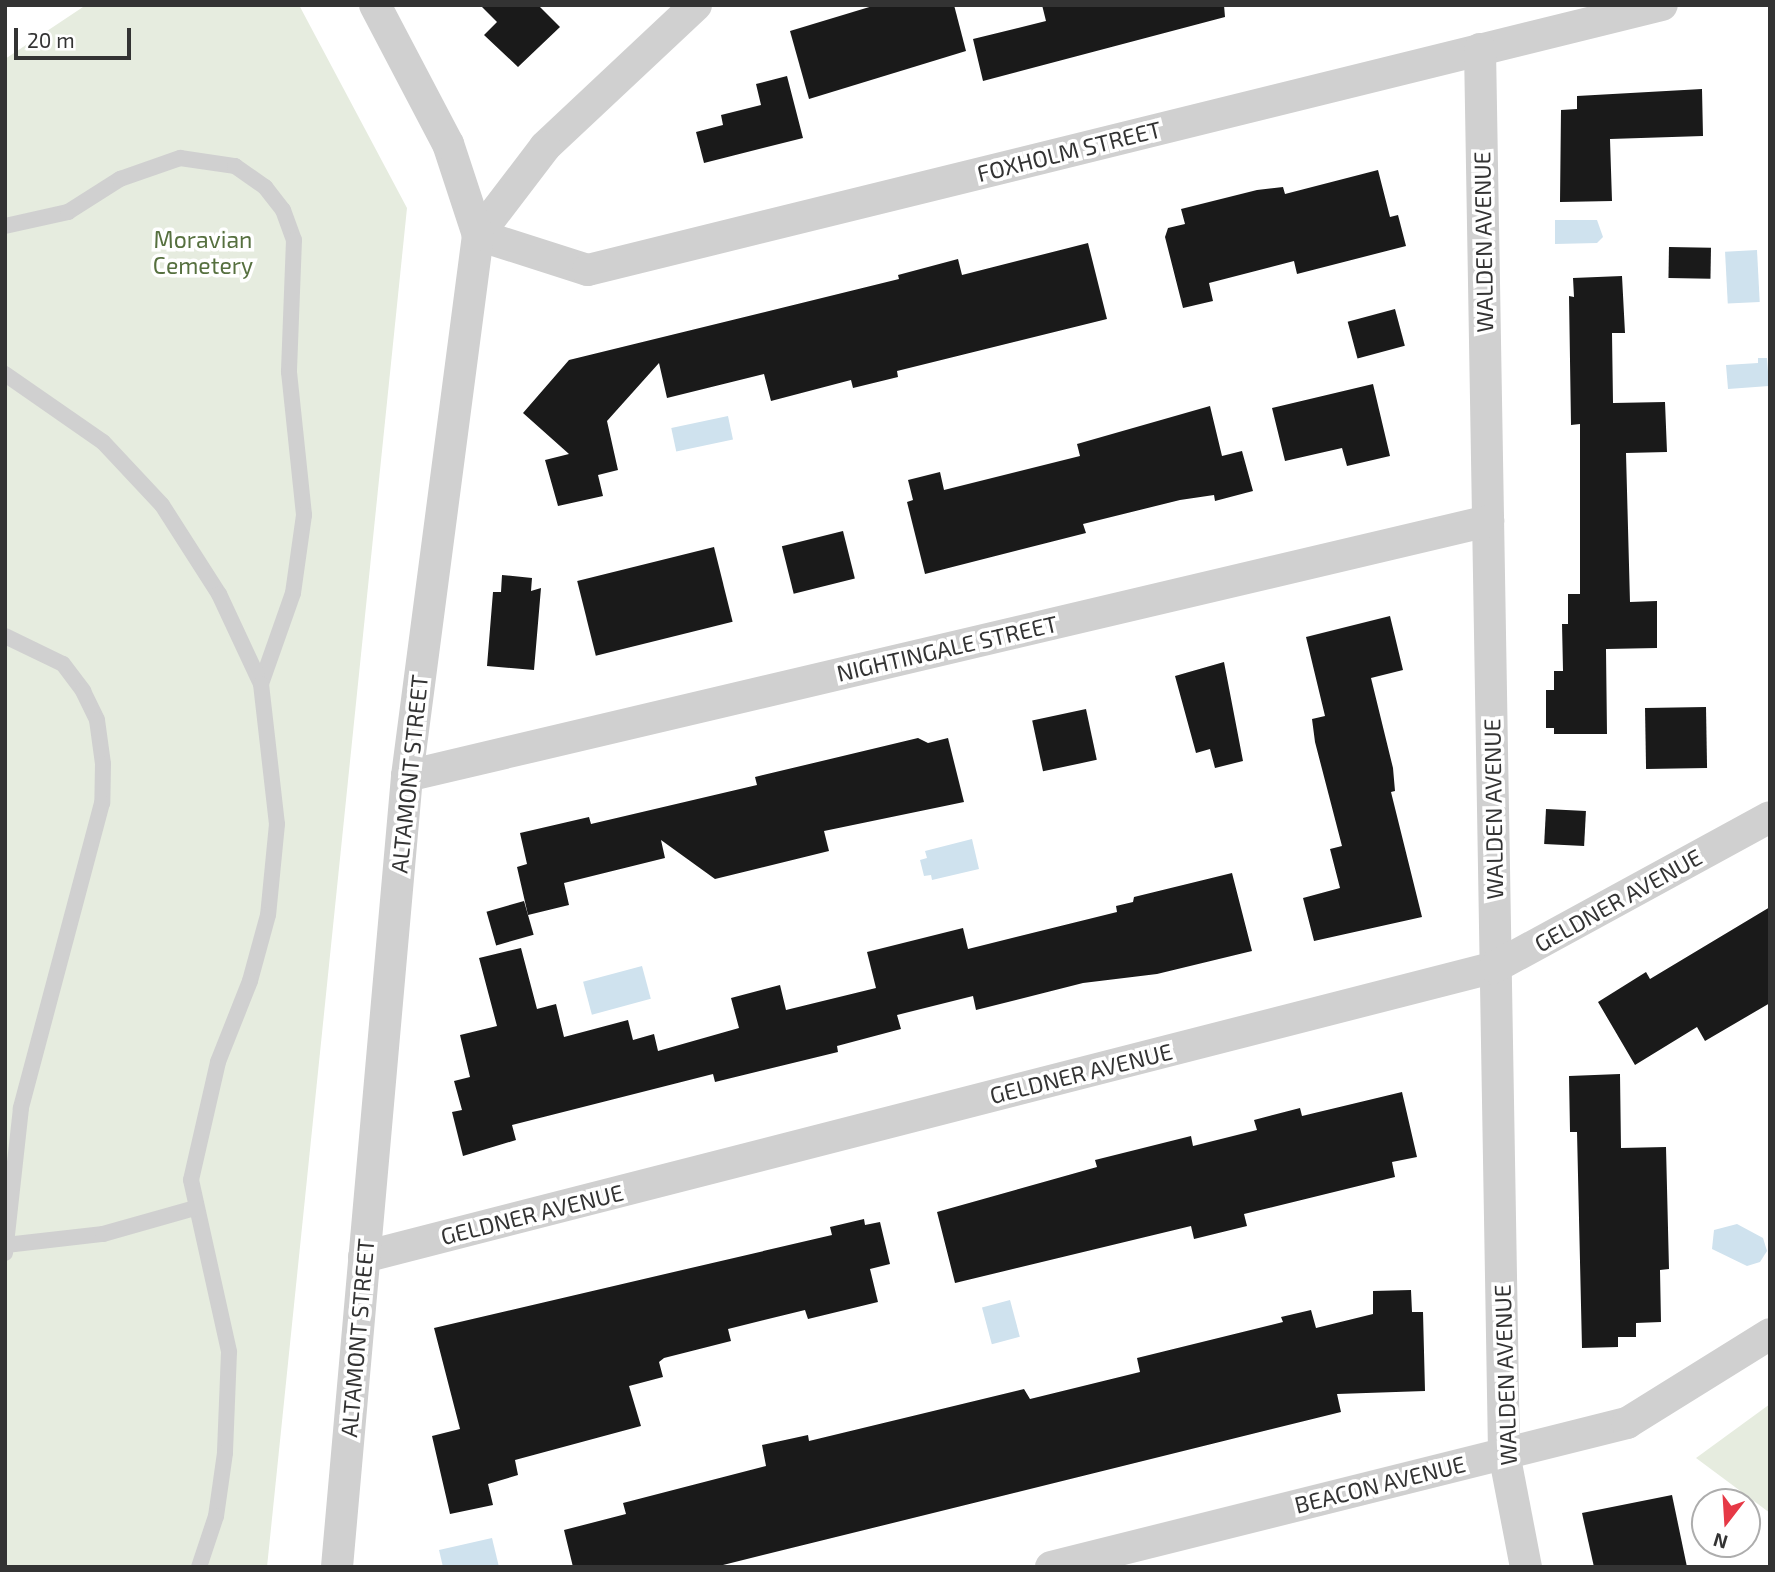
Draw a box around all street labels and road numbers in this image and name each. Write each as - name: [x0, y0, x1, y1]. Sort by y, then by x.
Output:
- street label: FOXHOLM STREET: [974, 115, 1164, 187]
- street label: WALDEN AVENUE: [1468, 151, 1498, 333]
- street label: NIGHTINGALE STREET: [834, 609, 1060, 687]
- street label: ALTAMONT STREET: [385, 673, 433, 875]
- street label: WALDEN AVENUE: [1478, 718, 1508, 900]
- street label: GELDNER AVENUE: [1529, 842, 1707, 958]
- street label: GELDNER AVENUE: [987, 1037, 1175, 1109]
- street label: GELDNER AVENUE: [438, 1178, 626, 1250]
- street label: ALTAMONT STREET: [335, 1237, 379, 1439]
- street label: WALDEN AVENUE: [1488, 1284, 1522, 1466]
- street label: BEACON AVENUE: [1291, 1449, 1469, 1519]

